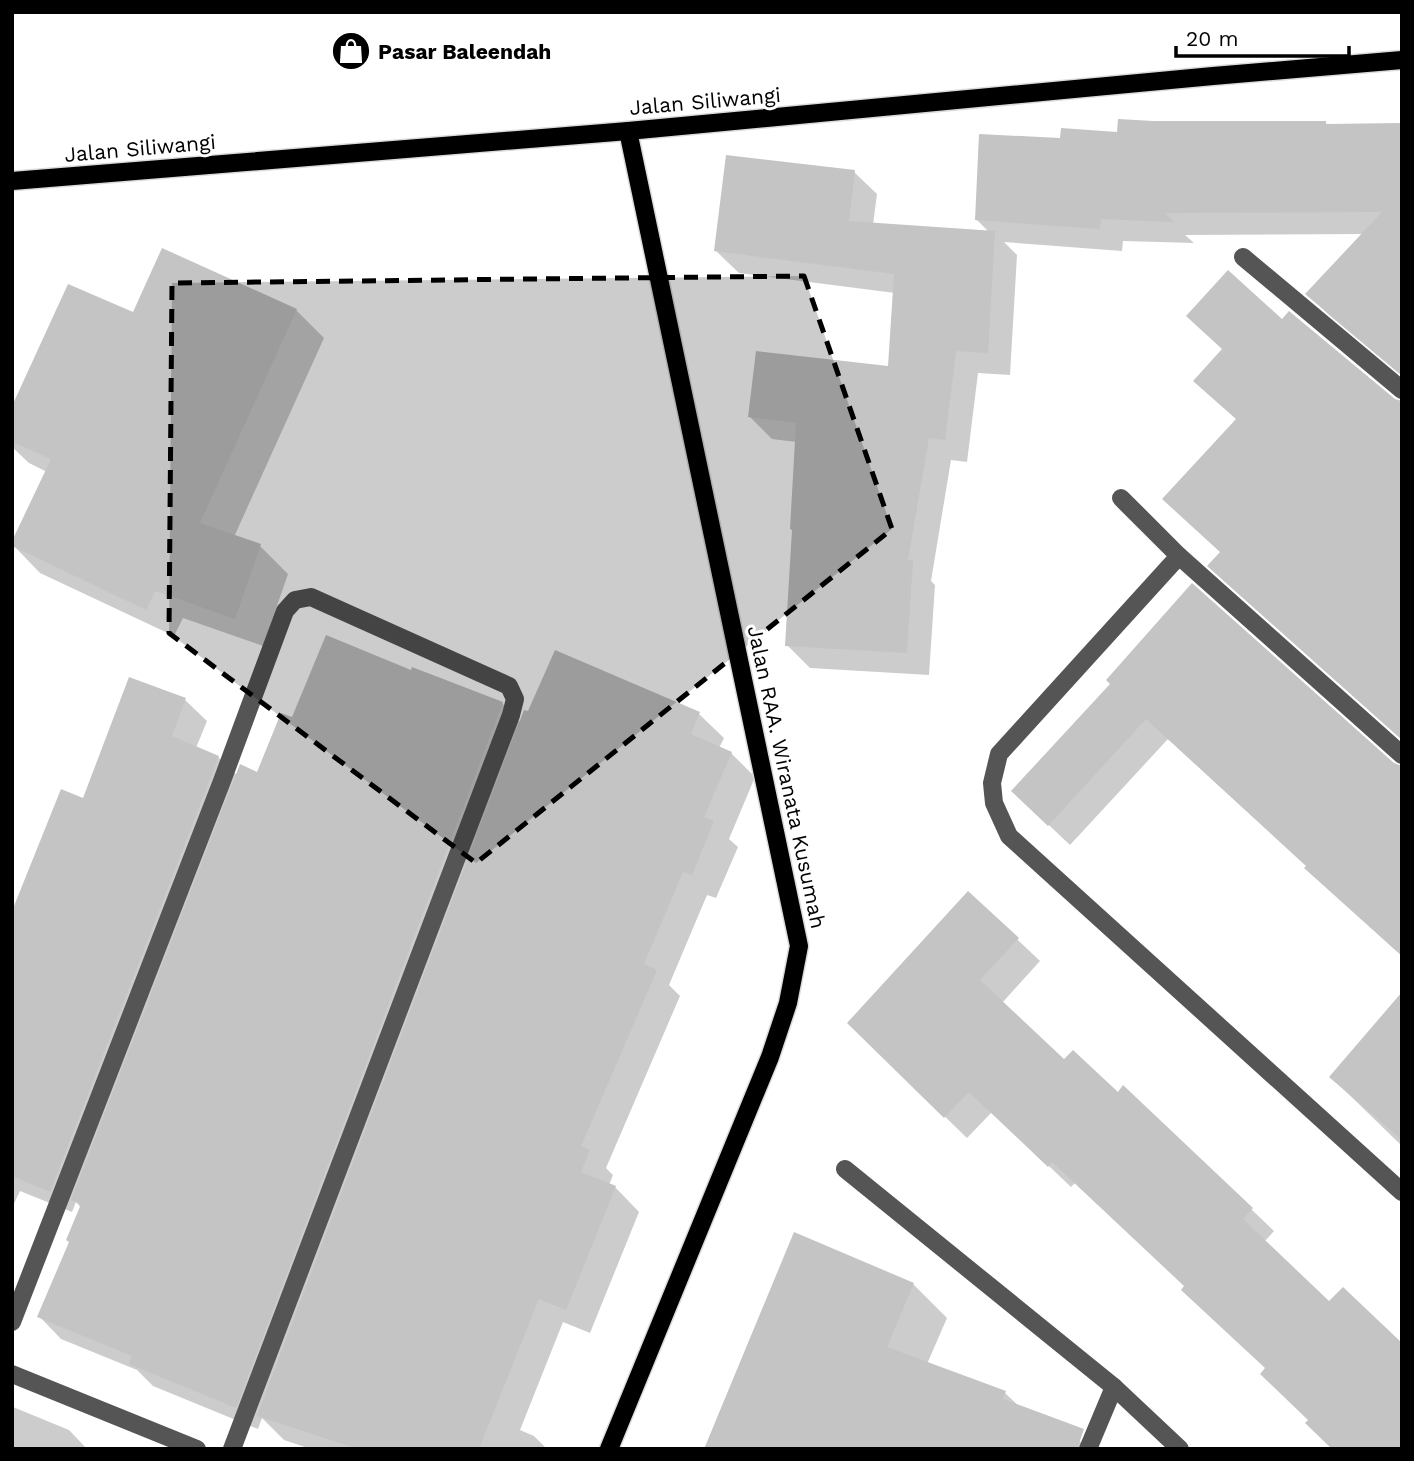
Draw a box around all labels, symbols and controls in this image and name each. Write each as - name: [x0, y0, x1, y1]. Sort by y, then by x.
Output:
- scale bar: [1176, 14, 1349, 58]
- text: 20 m: [1186, 26, 1238, 51]
- shop icon: Pasar Baleendah: [330, 30, 372, 72]
- place label: Pasar Baleendah: [378, 39, 551, 64]
- street label: Jalan Siliwangi: [628, 82, 782, 120]
- street label: Jalan Siliwangi: [63, 129, 217, 167]
- street label: Jalan RAA. Wiranata Kusumah: [743, 623, 831, 931]

